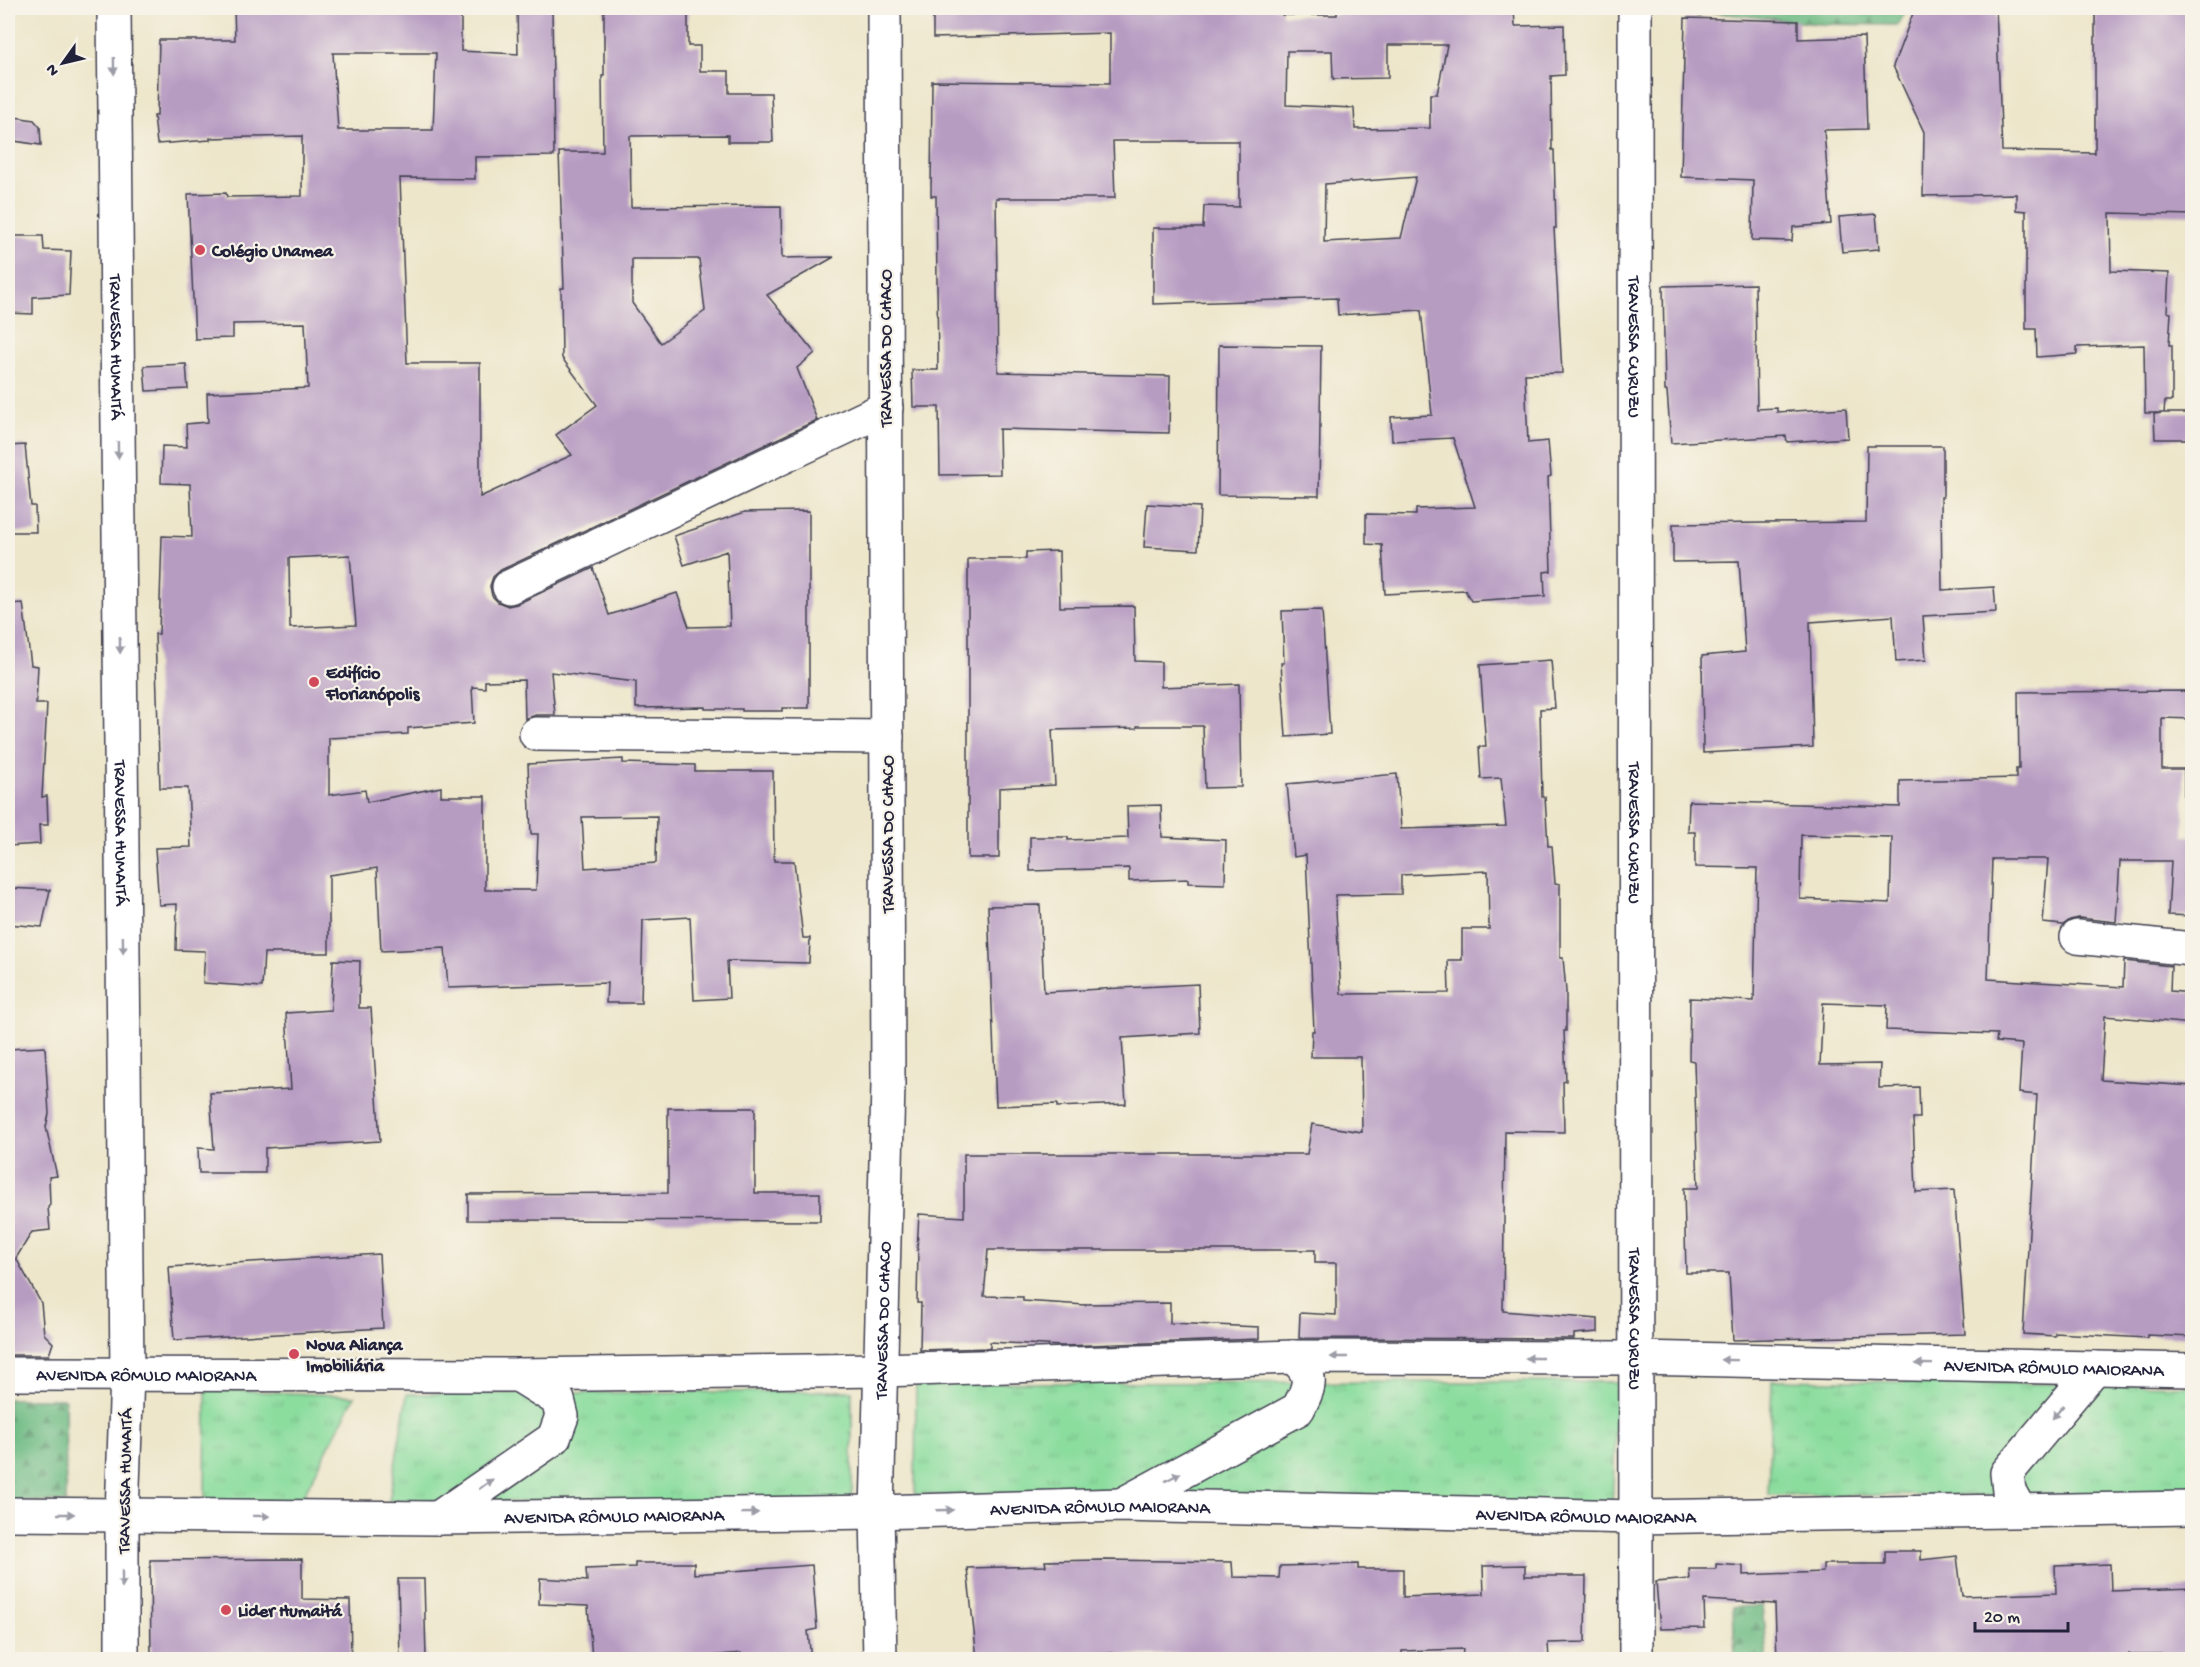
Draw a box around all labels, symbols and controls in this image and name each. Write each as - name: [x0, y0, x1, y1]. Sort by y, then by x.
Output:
- north arrow: [33, 33, 93, 93]
- one-way arrow: [109, 56, 119, 75]
- text: N: [42, 59, 64, 79]
- place label: Colégio Unamea: [211, 242, 334, 263]
- marker: Colégio Unamea: [193, 243, 207, 257]
- street label: TRAVESSA DO CHACO: [877, 269, 898, 428]
- street label: TRAVESSA HUMAITÁ: [104, 273, 127, 421]
- street label: TRAVESSA CURUZU: [1622, 275, 1643, 418]
- one-way arrow: [113, 440, 123, 459]
- one-way arrow: [115, 635, 125, 654]
- place label: Edifício Florianópolis: [325, 664, 421, 706]
- marker: Edifício Florianópolis: [307, 675, 321, 689]
- street label: TRAVESSA DO CHACO: [879, 755, 900, 914]
- street label: TRAVESSA HUMAITÁ: [108, 759, 132, 907]
- street label: TRAVESSA CURUZU: [1622, 761, 1644, 904]
- one-way arrow: [118, 935, 128, 954]
- street label: TRAVESSA DO CHACO: [872, 1241, 897, 1400]
- street label: TRAVESSA CURUZU: [1623, 1247, 1644, 1390]
- place label: Nova Aliança Imobiliária: [306, 1336, 403, 1378]
- marker: Nova Aliança Imobiliária: [287, 1347, 301, 1361]
- one-way arrow: [1330, 1352, 1349, 1362]
- one-way arrow: [1525, 1353, 1544, 1363]
- one-way arrow: [1720, 1355, 1739, 1365]
- street label: AVENIDA RÔMULO MAIORANA: [1943, 1357, 2165, 1382]
- one-way arrow: [1915, 1359, 1934, 1369]
- street label: AVENIDA RÔMULO MAIORANA: [36, 1366, 257, 1387]
- one-way arrow: [2051, 1404, 2064, 1420]
- street label: TRAVESSA HUMAITÁ: [114, 1407, 138, 1555]
- one-way arrow: [1164, 1472, 1181, 1482]
- one-way arrow: [478, 1478, 494, 1490]
- street label: AVENIDA RÔMULO MAIORANA: [990, 1497, 1211, 1522]
- one-way arrow: [935, 1505, 954, 1514]
- street label: AVENIDA RÔMULO MAIORANA: [1475, 1505, 1697, 1530]
- street label: AVENIDA RÔMULO MAIORANA: [504, 1506, 726, 1530]
- one-way arrow: [56, 1509, 75, 1519]
- one-way arrow: [740, 1509, 759, 1518]
- one-way arrow: [251, 1511, 270, 1521]
- one-way arrow: [117, 1570, 127, 1589]
- scale bar: [1975, 1595, 2068, 1633]
- place label: Lider Humaitá: [238, 1602, 343, 1623]
- marker: Lider Humaitá: [219, 1603, 233, 1617]
- text: 20 m: [1984, 1608, 2020, 1629]

